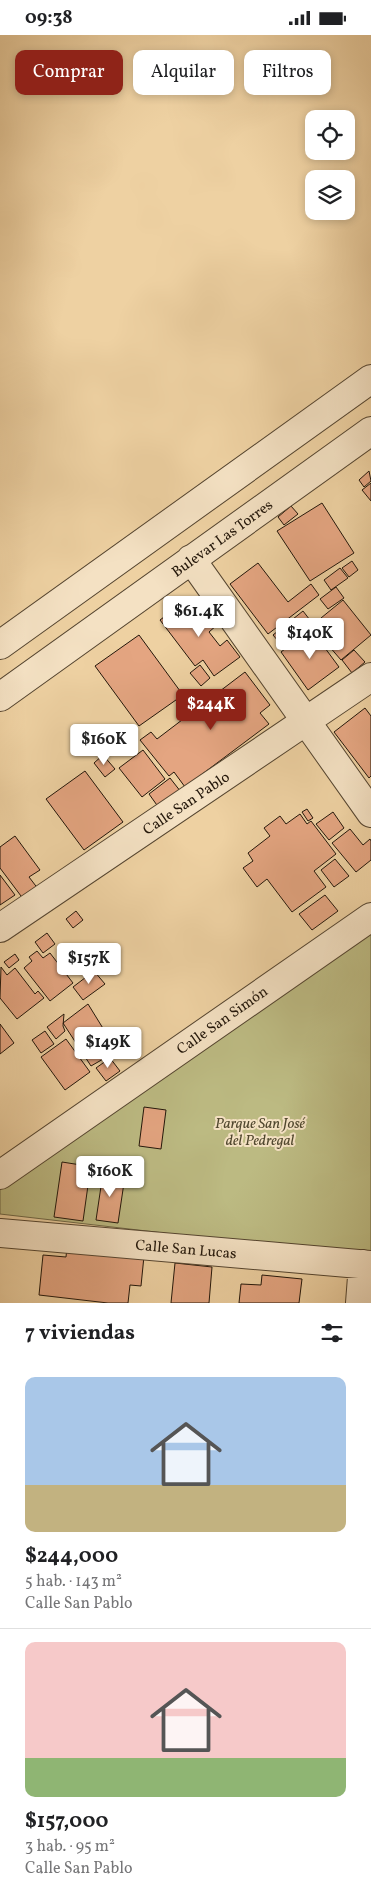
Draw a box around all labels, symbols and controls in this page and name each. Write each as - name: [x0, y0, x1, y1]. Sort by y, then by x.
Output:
- text: 09:38: [25, 5, 73, 31]
- chip: Comprar: [15, 50, 123, 95]
- chip: Alquilar: [133, 50, 234, 95]
- chip: Filtros: [244, 50, 331, 95]
- map controls: [305, 110, 355, 220]
- button: locate: [305, 110, 355, 160]
- button: layers: [305, 170, 355, 220]
- street label: Bulevar Las Torres: [168, 495, 278, 583]
- pin: $61.4K: [158, 595, 240, 638]
- text: $61.4K: [174, 601, 224, 623]
- pin: $140K: [275, 617, 345, 660]
- text: $140K: [287, 623, 333, 645]
- pin: $244K: [176, 689, 246, 731]
- text: $244K: [187, 694, 235, 716]
- pin: $160K: [69, 723, 139, 766]
- text: $160K: [81, 729, 127, 751]
- street label: Calle San Pablo: [139, 767, 234, 841]
- pin: $157K: [54, 943, 124, 985]
- text: $157K: [68, 948, 110, 970]
- street label: Calle San Simón: [173, 982, 273, 1061]
- pin: $149K: [73, 1027, 143, 1069]
- text: $149K: [85, 1032, 131, 1054]
- park label: Parque San José del Pedregal: [215, 1114, 307, 1152]
- pin: $160K: [75, 1155, 145, 1198]
- text: $160K: [87, 1161, 133, 1183]
- street label: Calle San Lucas: [134, 1236, 237, 1265]
- text: 7 viviendas: [25, 1319, 135, 1348]
- icon: filters: [318, 1319, 346, 1347]
- icon: home: [141, 1409, 231, 1499]
- text: $244,000: [25, 1542, 118, 1571]
- text: 5 hab. · 143 m²: [25, 1571, 122, 1593]
- text: Calle San Pablo: [25, 1593, 132, 1615]
- icon: home: [141, 1675, 231, 1765]
- text: $157,000: [25, 1807, 108, 1836]
- text: 3 hab. · 95 m²: [25, 1836, 115, 1858]
- text: Calle San Pablo: [25, 1858, 132, 1880]

